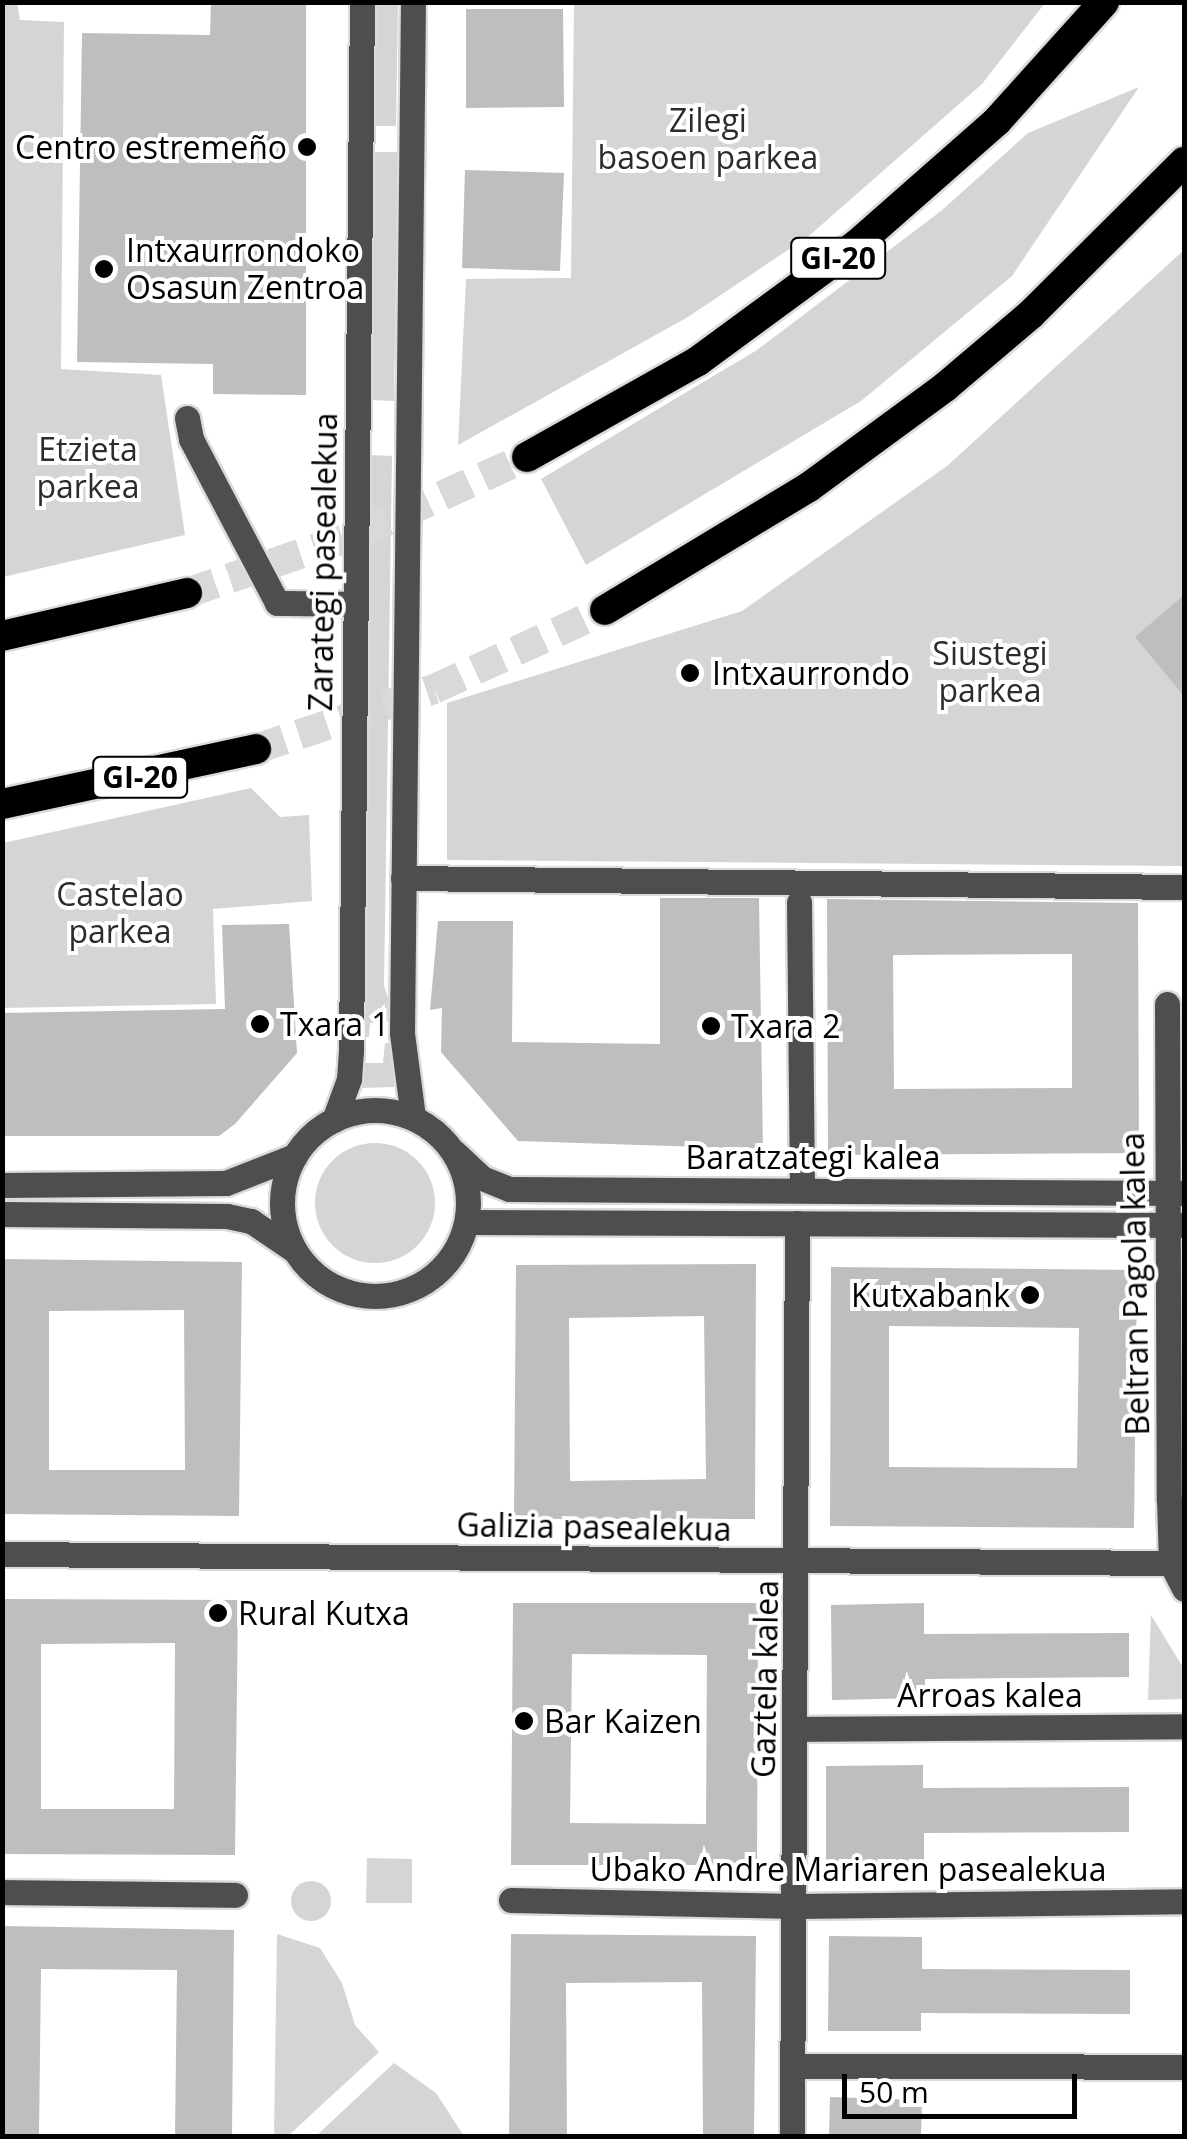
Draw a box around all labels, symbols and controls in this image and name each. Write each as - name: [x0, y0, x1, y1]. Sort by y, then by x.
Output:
- park label: Zilegi basoen parkea: [598, 102, 818, 177]
- place label: Centro estremeño: [15, 128, 287, 166]
- marker: Centro estremeño: [296, 136, 318, 158]
- place label: Intxaurrondoko Osasun Zentroa: [126, 232, 364, 307]
- road number: GI-20: [788, 233, 888, 283]
- marker: Intxaurrondoko Osasun Zentroa: [91, 256, 117, 282]
- street label: Zarategi pasealekua: [301, 412, 345, 712]
- park label: Etzieta parkea: [36, 431, 140, 506]
- park label: Siustegi parkea: [932, 635, 1048, 710]
- place label: Intxaurrondo: [712, 654, 910, 692]
- marker: Intxaurrondo: [677, 660, 703, 686]
- road number: GI-20: [90, 752, 190, 802]
- park label: Castelao parkea: [56, 876, 184, 951]
- place label: Txara 1: [280, 1005, 390, 1043]
- place label: Txara 2: [731, 1007, 841, 1045]
- marker: Txara 1: [249, 1013, 271, 1035]
- marker: Txara 2: [700, 1015, 722, 1037]
- street label: Beltran Pagola kalea: [1113, 1132, 1157, 1436]
- street label: Baratzategi kalea: [685, 1138, 941, 1176]
- place label: Kutxabank: [851, 1276, 1010, 1314]
- marker: Kutxabank: [1019, 1284, 1041, 1306]
- street label: Galizia pasealekua: [456, 1505, 732, 1549]
- street label: Gaztela kalea: [744, 1580, 786, 1778]
- place label: Rural Kutxa: [238, 1594, 410, 1632]
- marker: Rural Kutxa: [207, 1602, 229, 1624]
- street label: Arroas kalea: [897, 1676, 1083, 1714]
- place label: Bar Kaizen: [544, 1702, 702, 1740]
- marker: Bar Kaizen: [513, 1710, 535, 1732]
- street label: Ubako Andre Mariaren pasealekua: [590, 1850, 1106, 1888]
- scale bar: [847, 2054, 1082, 2116]
- text: 50 m: [859, 2071, 929, 2112]

